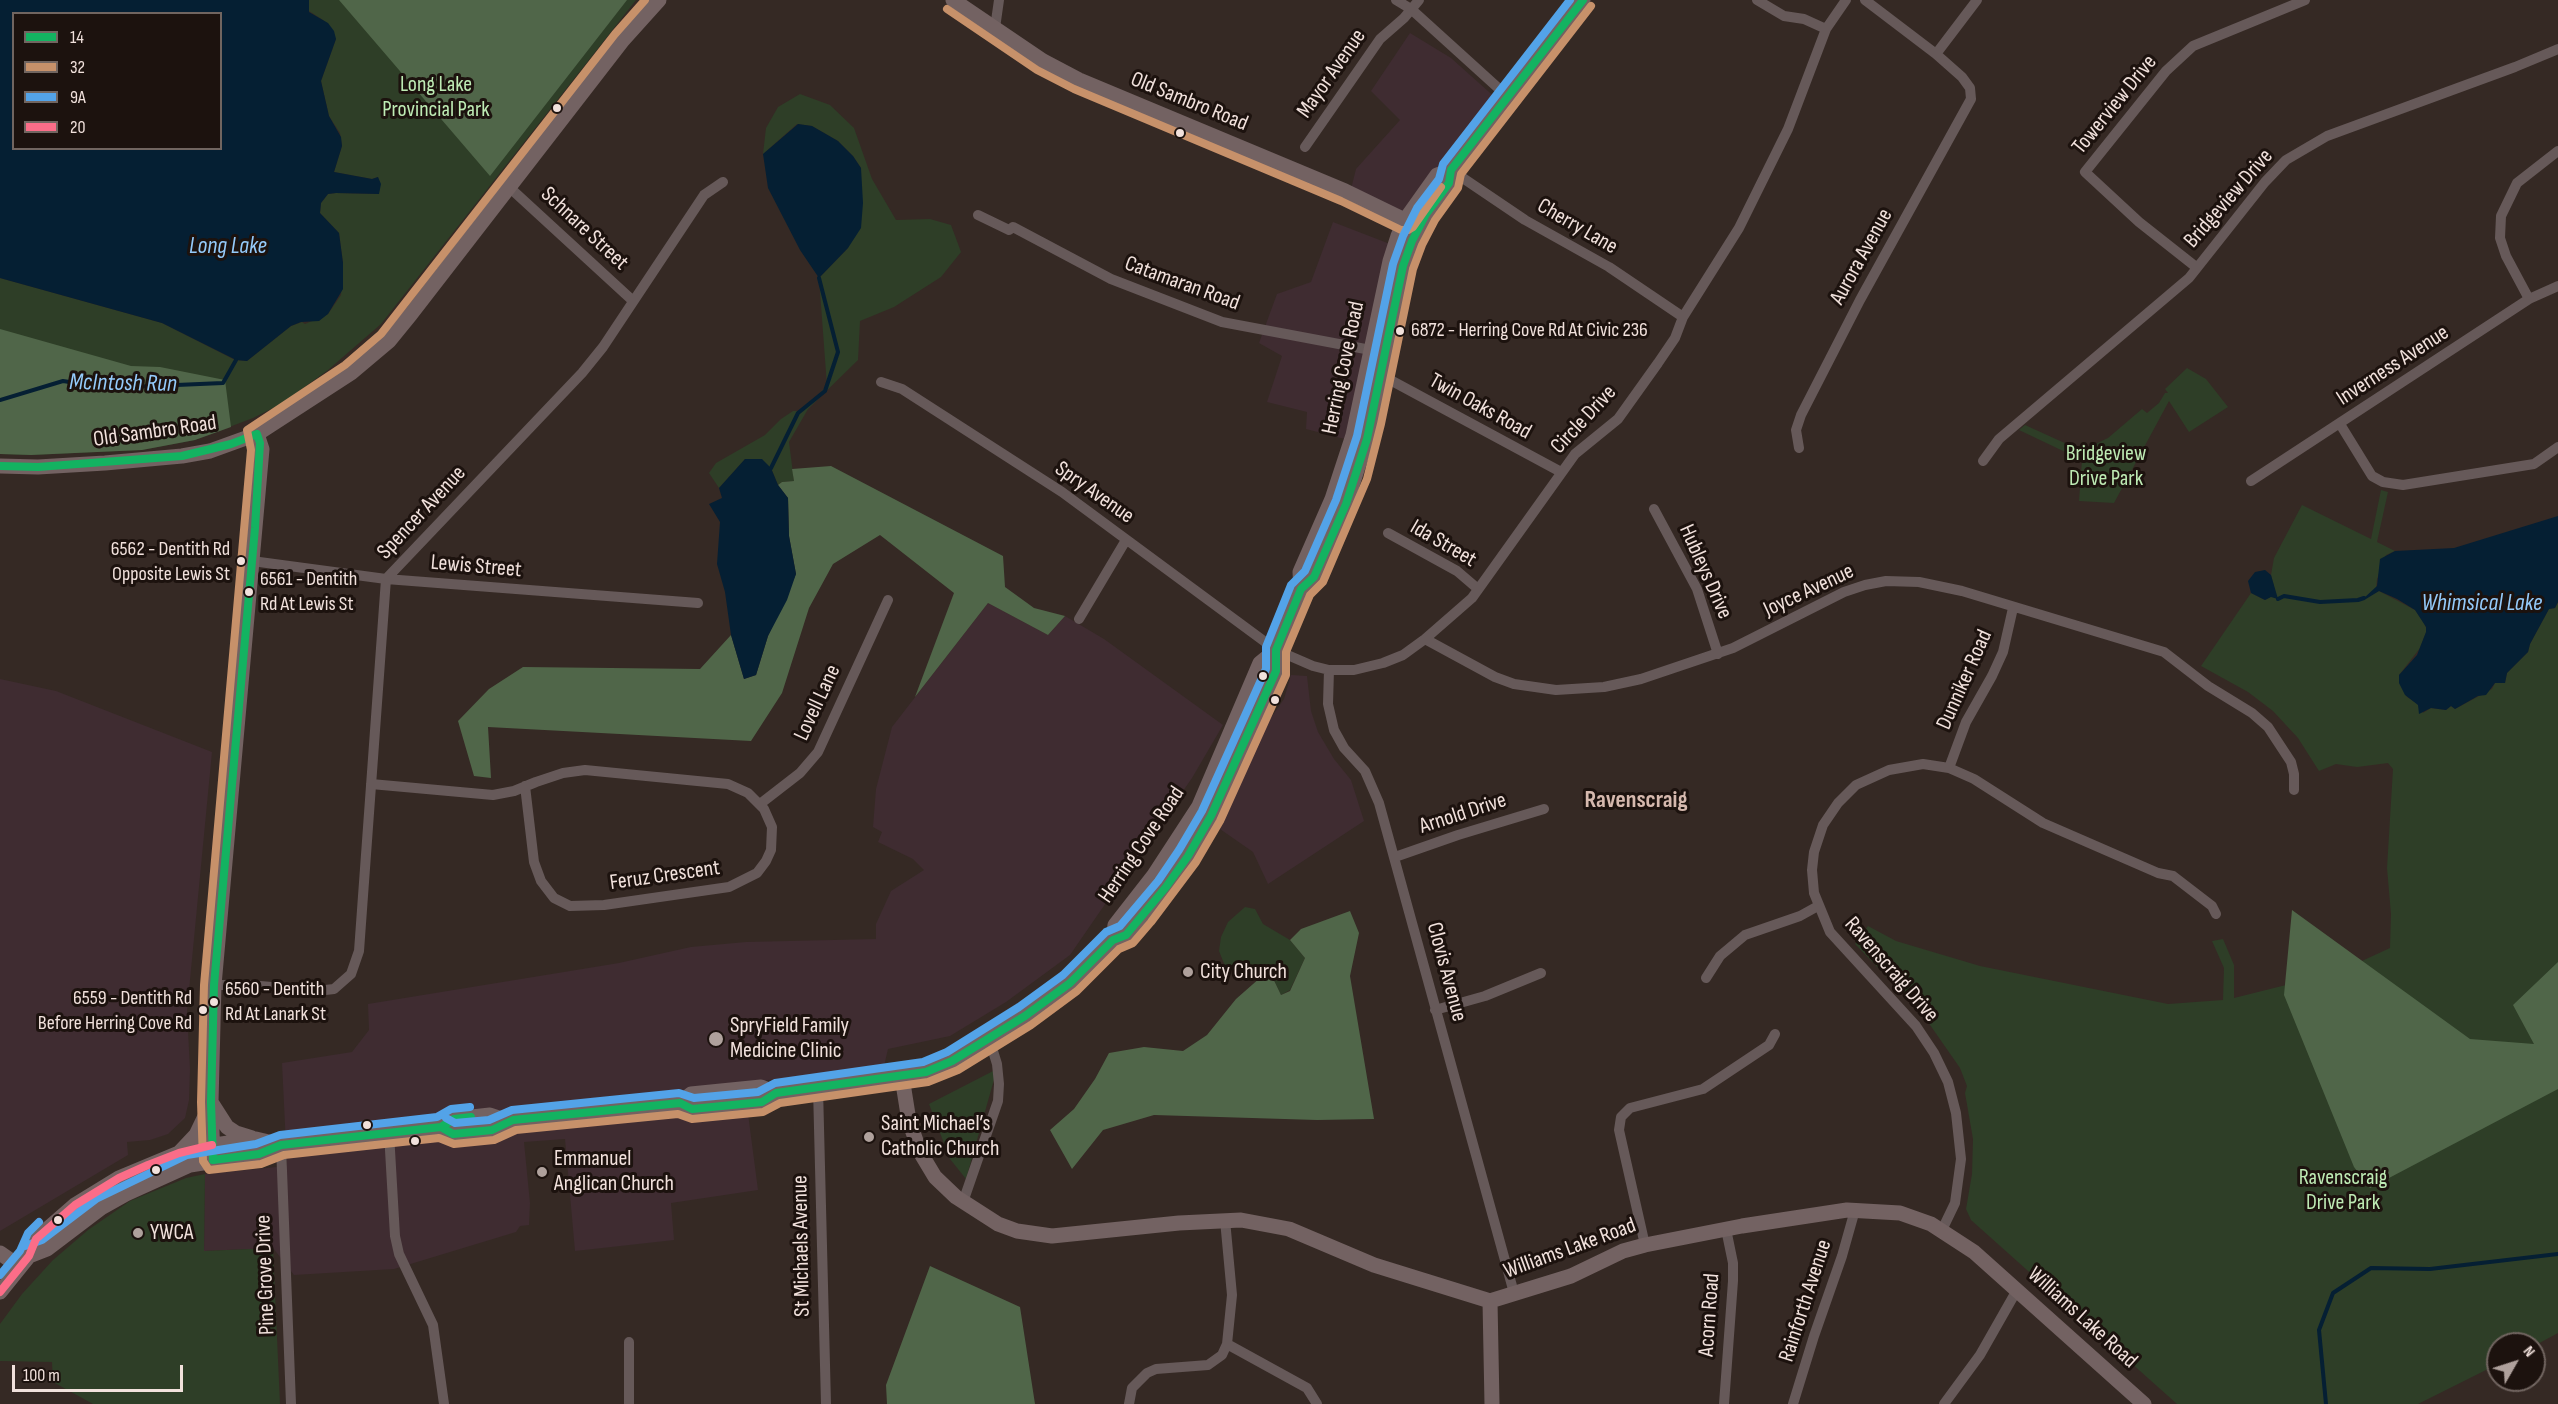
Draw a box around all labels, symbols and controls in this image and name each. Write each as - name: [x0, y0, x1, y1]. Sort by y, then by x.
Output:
- legend: [12, 12, 222, 150]
- street label: Mayor Avenue: [1292, 24, 1372, 124]
- text: 14: [70, 27, 84, 48]
- street label: Towerview Drive: [2067, 50, 2163, 160]
- text: 32: [70, 57, 85, 78]
- street label: Old Sambro Road: [1127, 67, 1251, 137]
- park label: Long Lake Provincial Park: [382, 72, 490, 124]
- text: 9A: [70, 87, 86, 108]
- unlabelled marker: [551, 102, 563, 114]
- text: 20: [70, 117, 85, 138]
- unlabelled marker: [1174, 127, 1186, 139]
- street label: Bridgeview Drive: [2179, 144, 2279, 254]
- street label: Schnare Street: [535, 182, 633, 276]
- street label: Cherry Lane: [1532, 193, 1622, 261]
- street label: Aurora Avenue: [1825, 204, 1899, 310]
- water label: Long Lake: [189, 233, 267, 261]
- street label: Catamaran Road: [1121, 251, 1243, 317]
- street label: Herring Cove Road: [1317, 299, 1371, 437]
- place label: 6872 - Herring Cove Rd At Civic 236: [1411, 319, 1648, 343]
- street label: Inverness Avenue: [2332, 320, 2454, 412]
- marker: 6872 - Herring Cove Rd At Civic 236: [1394, 325, 1406, 337]
- street label: Twin Oaks Road: [1424, 368, 1536, 446]
- water label: McIntosh Run: [69, 369, 177, 399]
- street label: Circle Drive: [1546, 380, 1622, 460]
- street label: Old Sambro Road: [92, 410, 218, 454]
- park label: Bridgeview Drive Park: [2066, 441, 2146, 493]
- street label: Spry Avenue: [1049, 456, 1139, 530]
- street label: Spencer Avenue: [372, 461, 472, 565]
- street label: Ida Street: [1405, 515, 1481, 573]
- street label: Hubleys Drive: [1672, 521, 1738, 623]
- place label: 6562 - Dentith Rd Opposite Lewis St: [111, 538, 230, 585]
- street label: Lewis Street: [430, 550, 522, 584]
- marker: 6562 - Dentith Rd Opposite Lewis St: [235, 555, 247, 567]
- street label: Joyce Avenue: [1760, 559, 1858, 623]
- place label: 6561 - Dentith Rd At Lewis St: [260, 568, 357, 615]
- marker: 6561 - Dentith Rd At Lewis St: [243, 586, 255, 598]
- water label: Whimsical Lake: [2422, 590, 2542, 618]
- street label: Dunniker Road: [1931, 626, 1999, 734]
- street label: Lovell Lane: [789, 661, 847, 745]
- unlabelled marker: [1257, 670, 1269, 682]
- unlabelled marker: [1269, 694, 1281, 706]
- street label: Herring Cove Road: [1093, 782, 1191, 908]
- district label: Ravenscraig: [1584, 787, 1688, 815]
- street label: Arnold Drive: [1416, 788, 1510, 840]
- street label: Feruz Crescent: [608, 855, 722, 897]
- street label: Ravenscraig Drive: [1838, 912, 1944, 1028]
- street label: Clovis Avenue: [1420, 920, 1472, 1024]
- place label: City Church: [1200, 959, 1287, 985]
- marker: City Church: [1181, 965, 1195, 979]
- place label: 6560 - Dentith Rd At Lanark St: [225, 978, 326, 1025]
- place label: 6559 - Dentith Rd Before Herring Cove Rd: [38, 987, 192, 1034]
- marker: 6560 - Dentith Rd At Lanark St: [208, 996, 220, 1008]
- marker: 6559 - Dentith Rd Before Herring Cove Rd: [197, 1004, 209, 1016]
- place label: SpryField Family Medicine Clinic: [730, 1013, 849, 1064]
- marker: SpryField Family Medicine Clinic: [707, 1030, 725, 1048]
- place label: Saint Michael’s Catholic Church: [881, 1111, 999, 1162]
- unlabelled marker: [361, 1119, 373, 1131]
- marker: Saint Michael’s Catholic Church: [862, 1130, 876, 1144]
- unlabelled marker: [409, 1135, 421, 1147]
- place label: Emmanuel Anglican Church: [554, 1146, 674, 1198]
- unlabelled marker: [150, 1164, 162, 1176]
- marker: Emmanuel Anglican Church: [535, 1165, 549, 1179]
- park label: Ravenscraig Drive Park: [2299, 1165, 2387, 1216]
- street label: St Michaels Avenue: [788, 1175, 816, 1317]
- street label: Williams Lake Road: [1500, 1213, 1640, 1285]
- unlabelled marker: [52, 1214, 64, 1226]
- street label: Pine Grove Drive: [251, 1214, 281, 1336]
- place label: YWCA: [150, 1220, 194, 1246]
- marker: YWCA: [131, 1226, 145, 1240]
- street label: Rainforth Avenue: [1774, 1237, 1838, 1365]
- street label: Williams Lake Road: [2022, 1262, 2142, 1374]
- street label: Acorn Road: [1694, 1272, 1726, 1358]
- north arrow: [2486, 1332, 2546, 1392]
- text: N: [2519, 1342, 2539, 1361]
- scale bar: [15, 1353, 186, 1391]
- text: 100 m: [23, 1365, 60, 1386]

